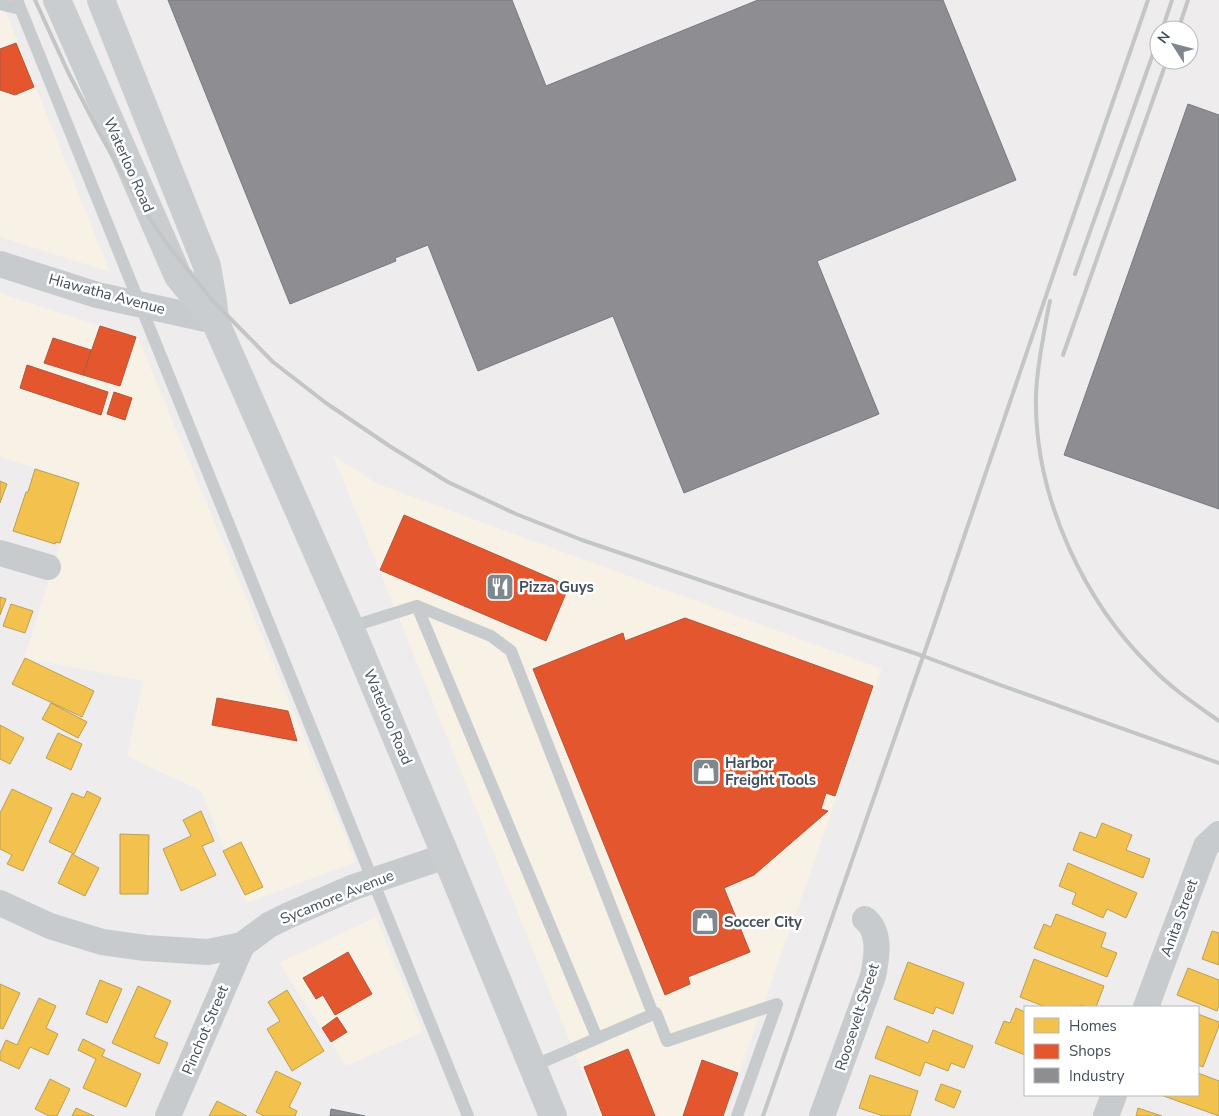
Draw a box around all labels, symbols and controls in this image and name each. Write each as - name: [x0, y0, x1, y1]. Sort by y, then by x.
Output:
- north arrow: [1149, 20, 1199, 70]
- text: N: [1153, 28, 1175, 47]
- street label: Waterloo Road: [99, 114, 159, 216]
- street label: Hiawatha Avenue: [47, 269, 167, 319]
- restaurant icon: Pizza Guys: [485, 572, 515, 602]
- place label: Pizza Guys: [519, 577, 594, 597]
- street label: Waterloo Road: [359, 666, 417, 768]
- place label: Harbor Freight Tools: [725, 753, 816, 790]
- shop icon: Harbor Freight Tools: [691, 757, 721, 787]
- street label: Sycamore Avenue: [277, 865, 397, 929]
- street label: Anita Street: [1156, 876, 1202, 959]
- shop icon: Soccer City: [690, 907, 720, 937]
- place label: Soccer City: [724, 912, 802, 932]
- street label: Roosevelt Street: [830, 960, 884, 1073]
- street label: Pinchot Street: [177, 982, 233, 1078]
- legend: [1024, 1006, 1199, 1096]
- text: Homes: [1069, 1016, 1117, 1036]
- text: Shops: [1069, 1041, 1111, 1061]
- text: Industry: [1069, 1066, 1125, 1086]

